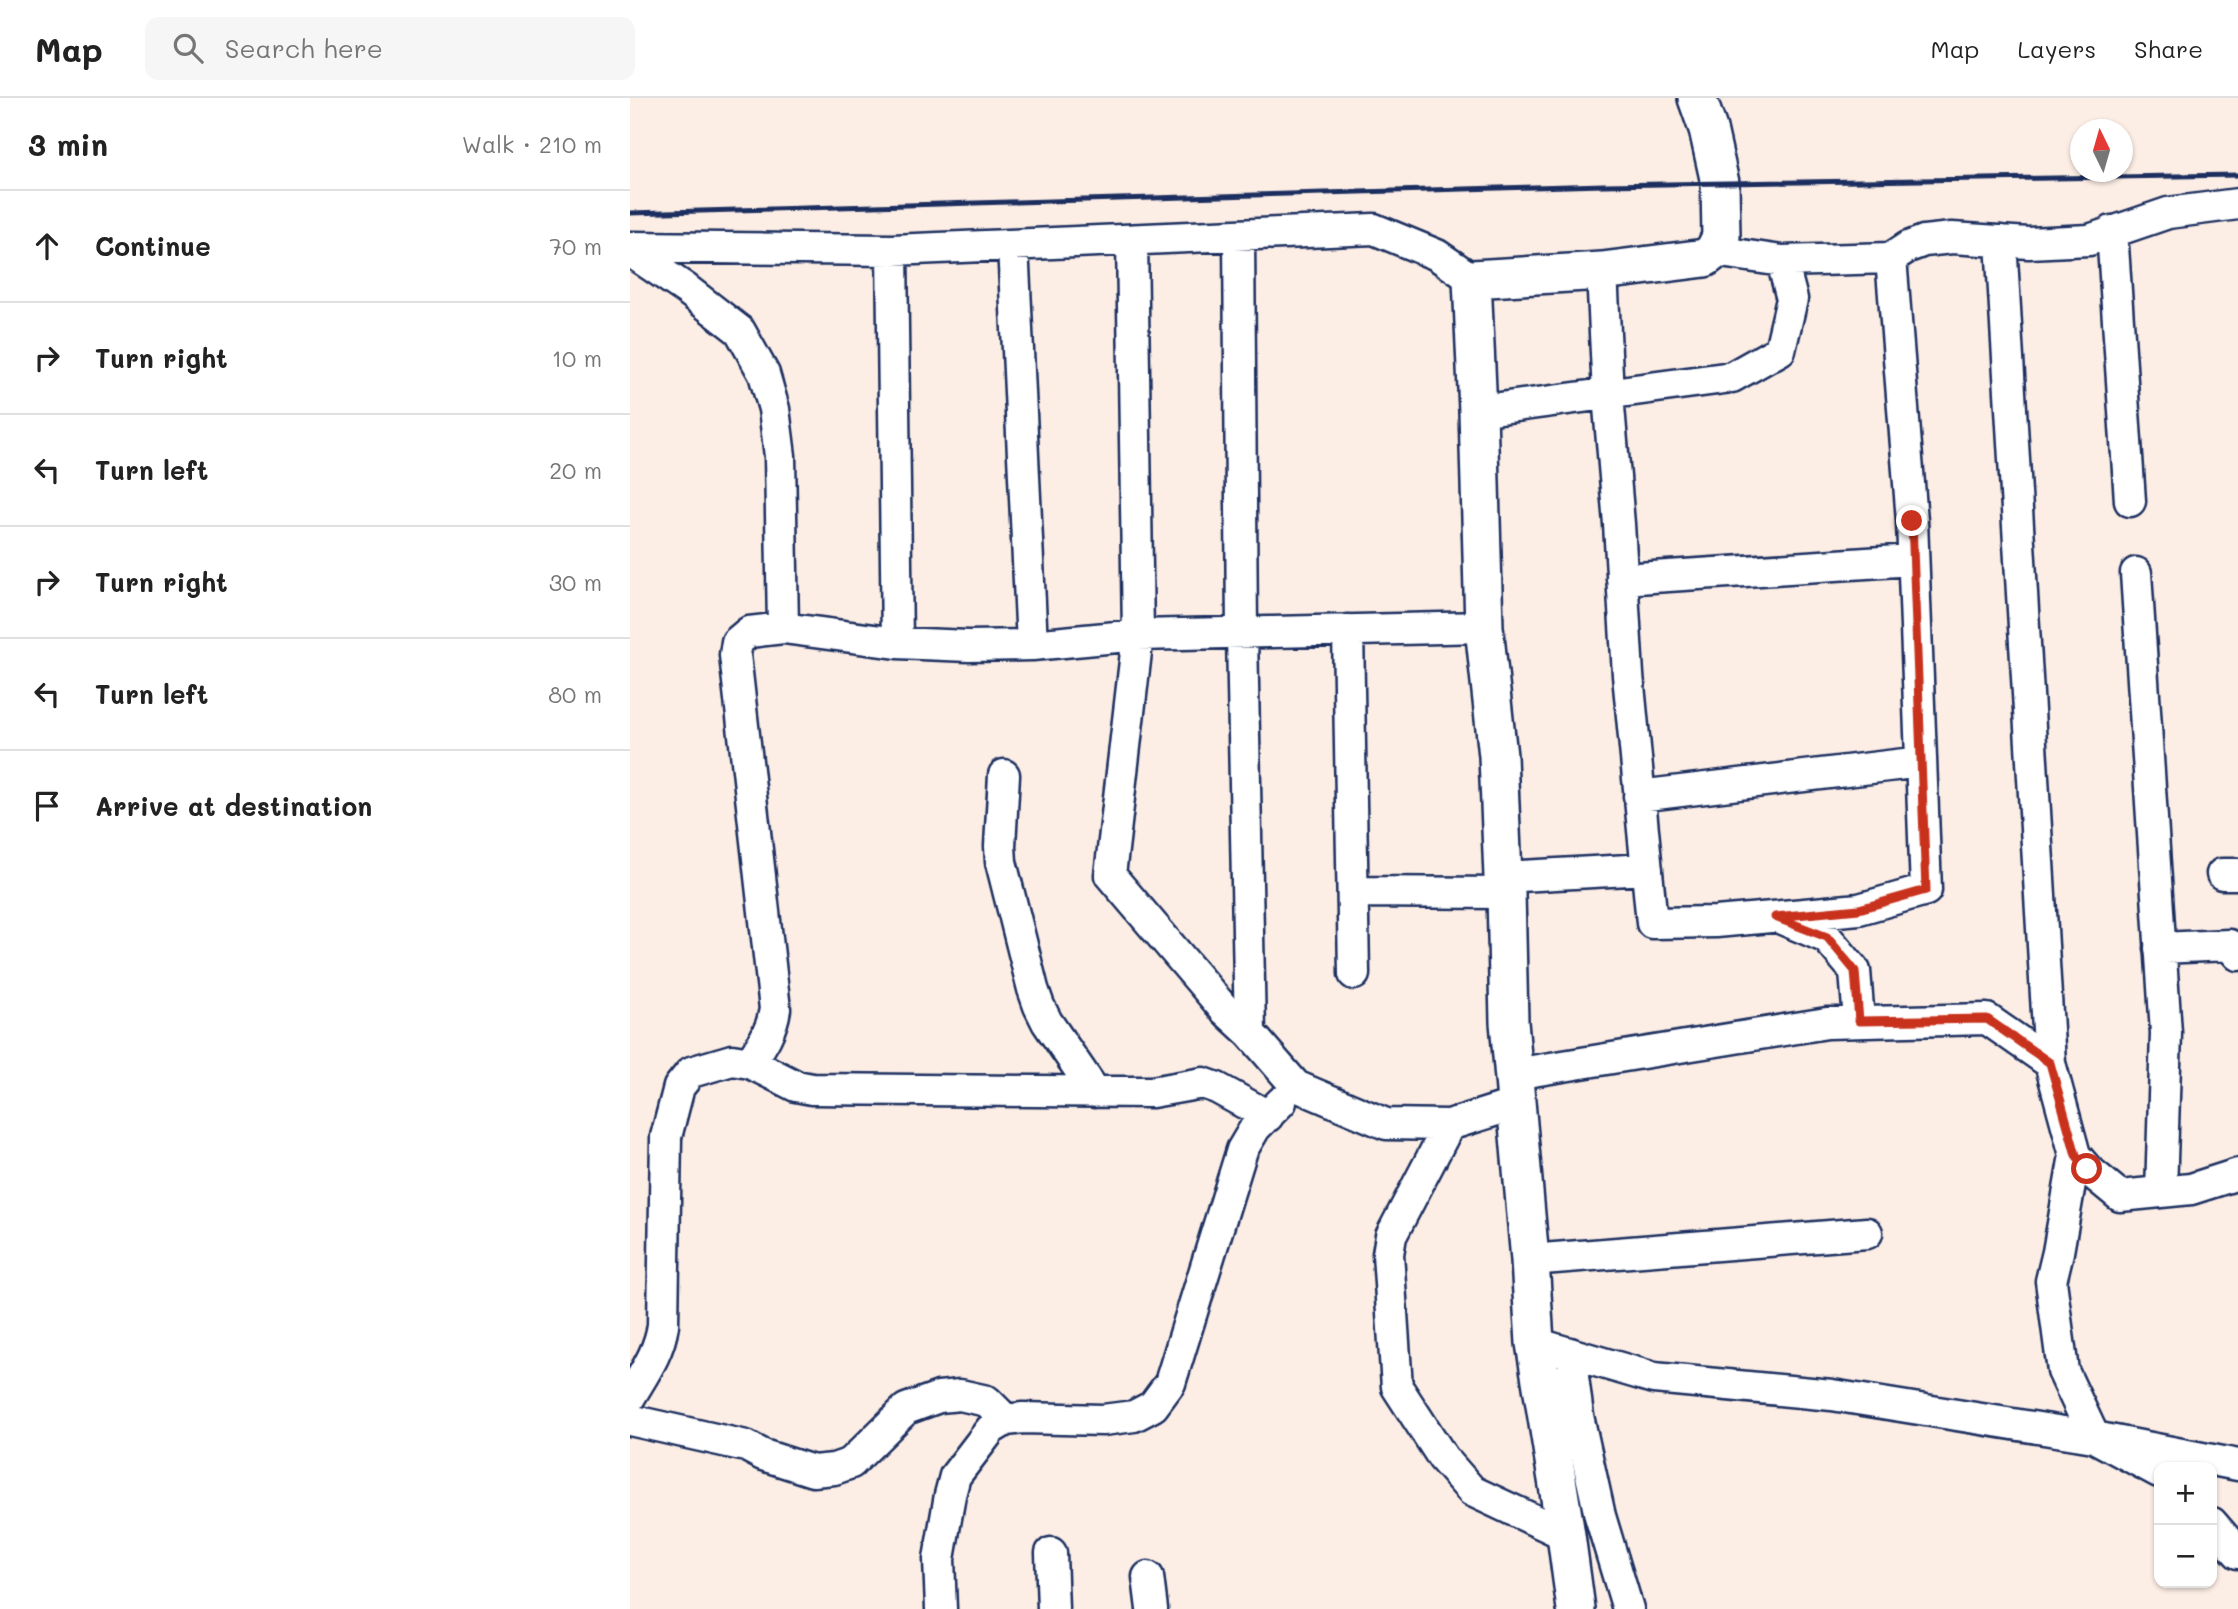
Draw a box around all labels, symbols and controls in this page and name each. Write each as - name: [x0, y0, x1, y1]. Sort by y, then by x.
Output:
- search box: [145, 17, 635, 80]
- text: Map: [35, 27, 103, 70]
- icon: search: [169, 29, 207, 67]
- text: Search here: [225, 31, 383, 65]
- text: Map: [1931, 33, 1979, 64]
- text: Layers: [2017, 33, 2096, 64]
- text: Share: [2134, 33, 2203, 64]
- north arrow: [2070, 119, 2133, 182]
- text: 3 min: [28, 124, 108, 164]
- text: Walk · 210 m: [462, 129, 602, 159]
- icon: ahead: [28, 227, 66, 265]
- text: Continue: [95, 229, 211, 263]
- text: 70 m: [549, 231, 602, 261]
- icon: right: [28, 339, 66, 377]
- text: Turn right: [95, 341, 228, 375]
- text: 10 m: [552, 343, 602, 373]
- icon: left: [28, 451, 66, 489]
- text: Turn left: [95, 453, 208, 487]
- text: 20 m: [549, 455, 602, 485]
- route end: [1896, 505, 1927, 536]
- icon: right: [28, 563, 66, 601]
- text: Turn right: [95, 565, 228, 599]
- text: 30 m: [549, 567, 602, 597]
- icon: left: [28, 675, 66, 713]
- text: Turn left: [95, 677, 208, 711]
- text: 80 m: [548, 679, 602, 709]
- icon: arrive: [28, 787, 66, 825]
- text: Arrive at destination: [95, 789, 372, 823]
- route start: [2071, 1153, 2102, 1184]
- map controls: [2154, 1462, 2217, 1588]
- button: +: [2154, 1462, 2217, 1525]
- button: −: [2154, 1525, 2217, 1588]

